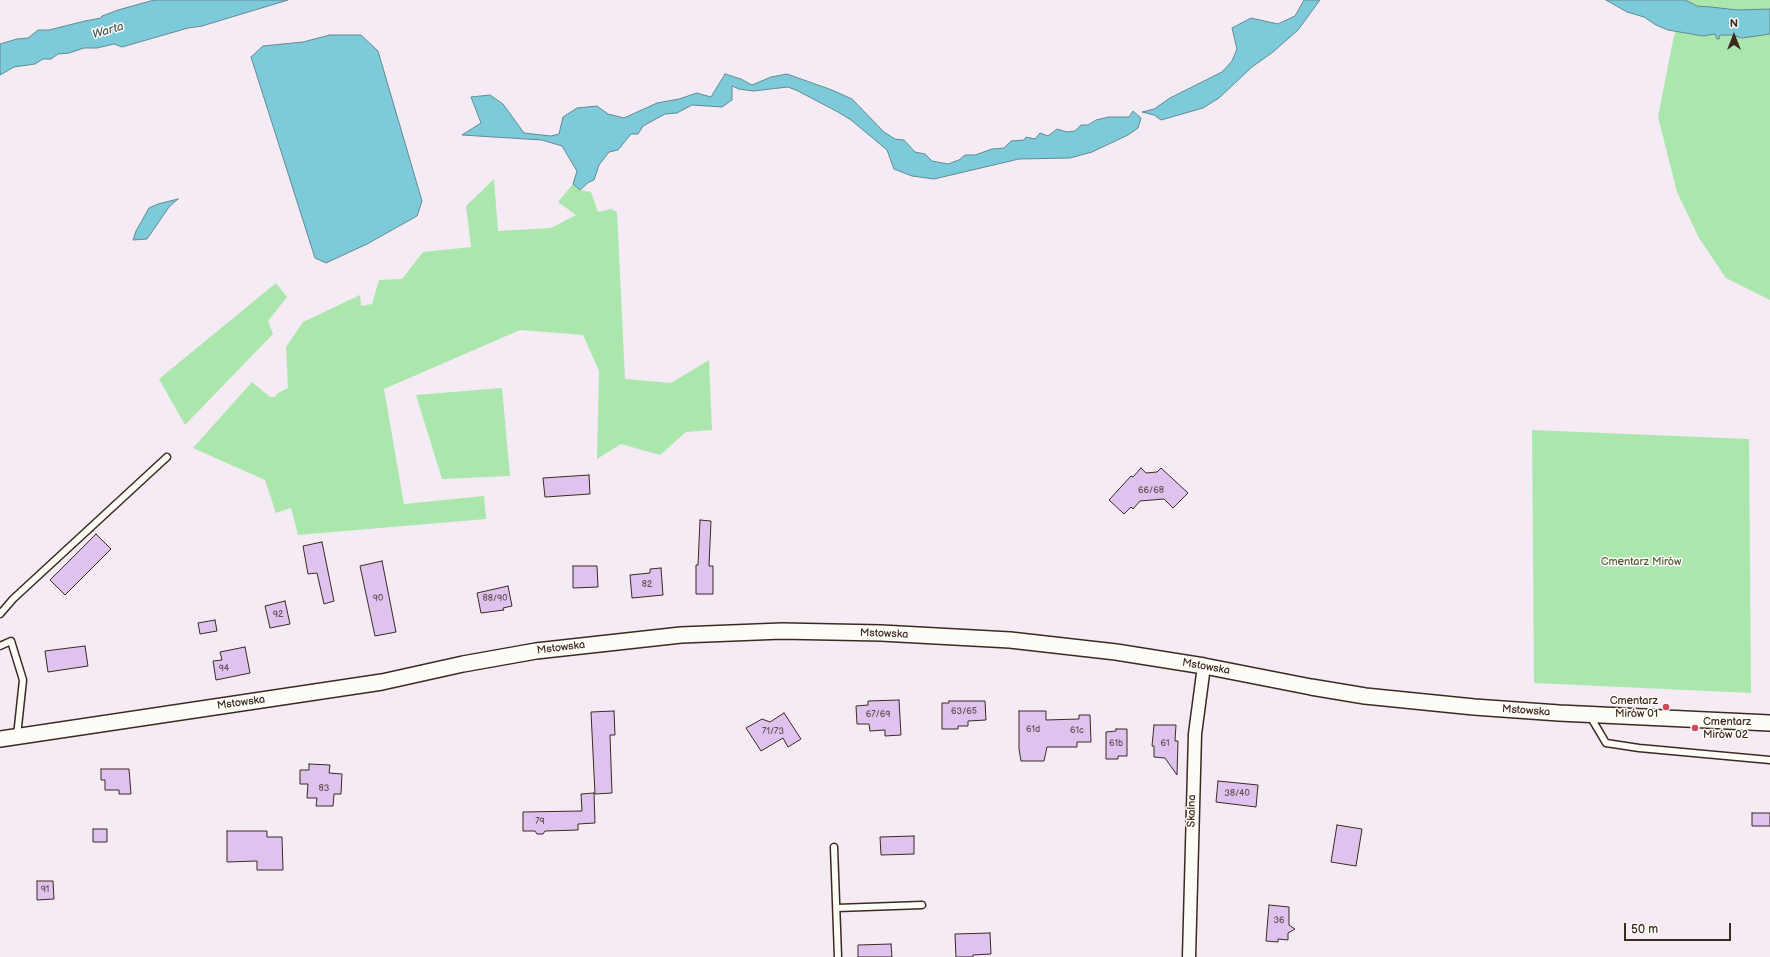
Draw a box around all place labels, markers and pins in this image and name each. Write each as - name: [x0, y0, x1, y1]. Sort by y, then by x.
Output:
- place label: Cmentarz Mirów 01: [1610, 694, 1658, 720]
- marker: Cmentarz Mirów 01: [1661, 702, 1671, 712]
- place label: Cmentarz Mirów 02: [1703, 715, 1751, 741]
- marker: Cmentarz Mirów 02: [1690, 723, 1700, 733]

